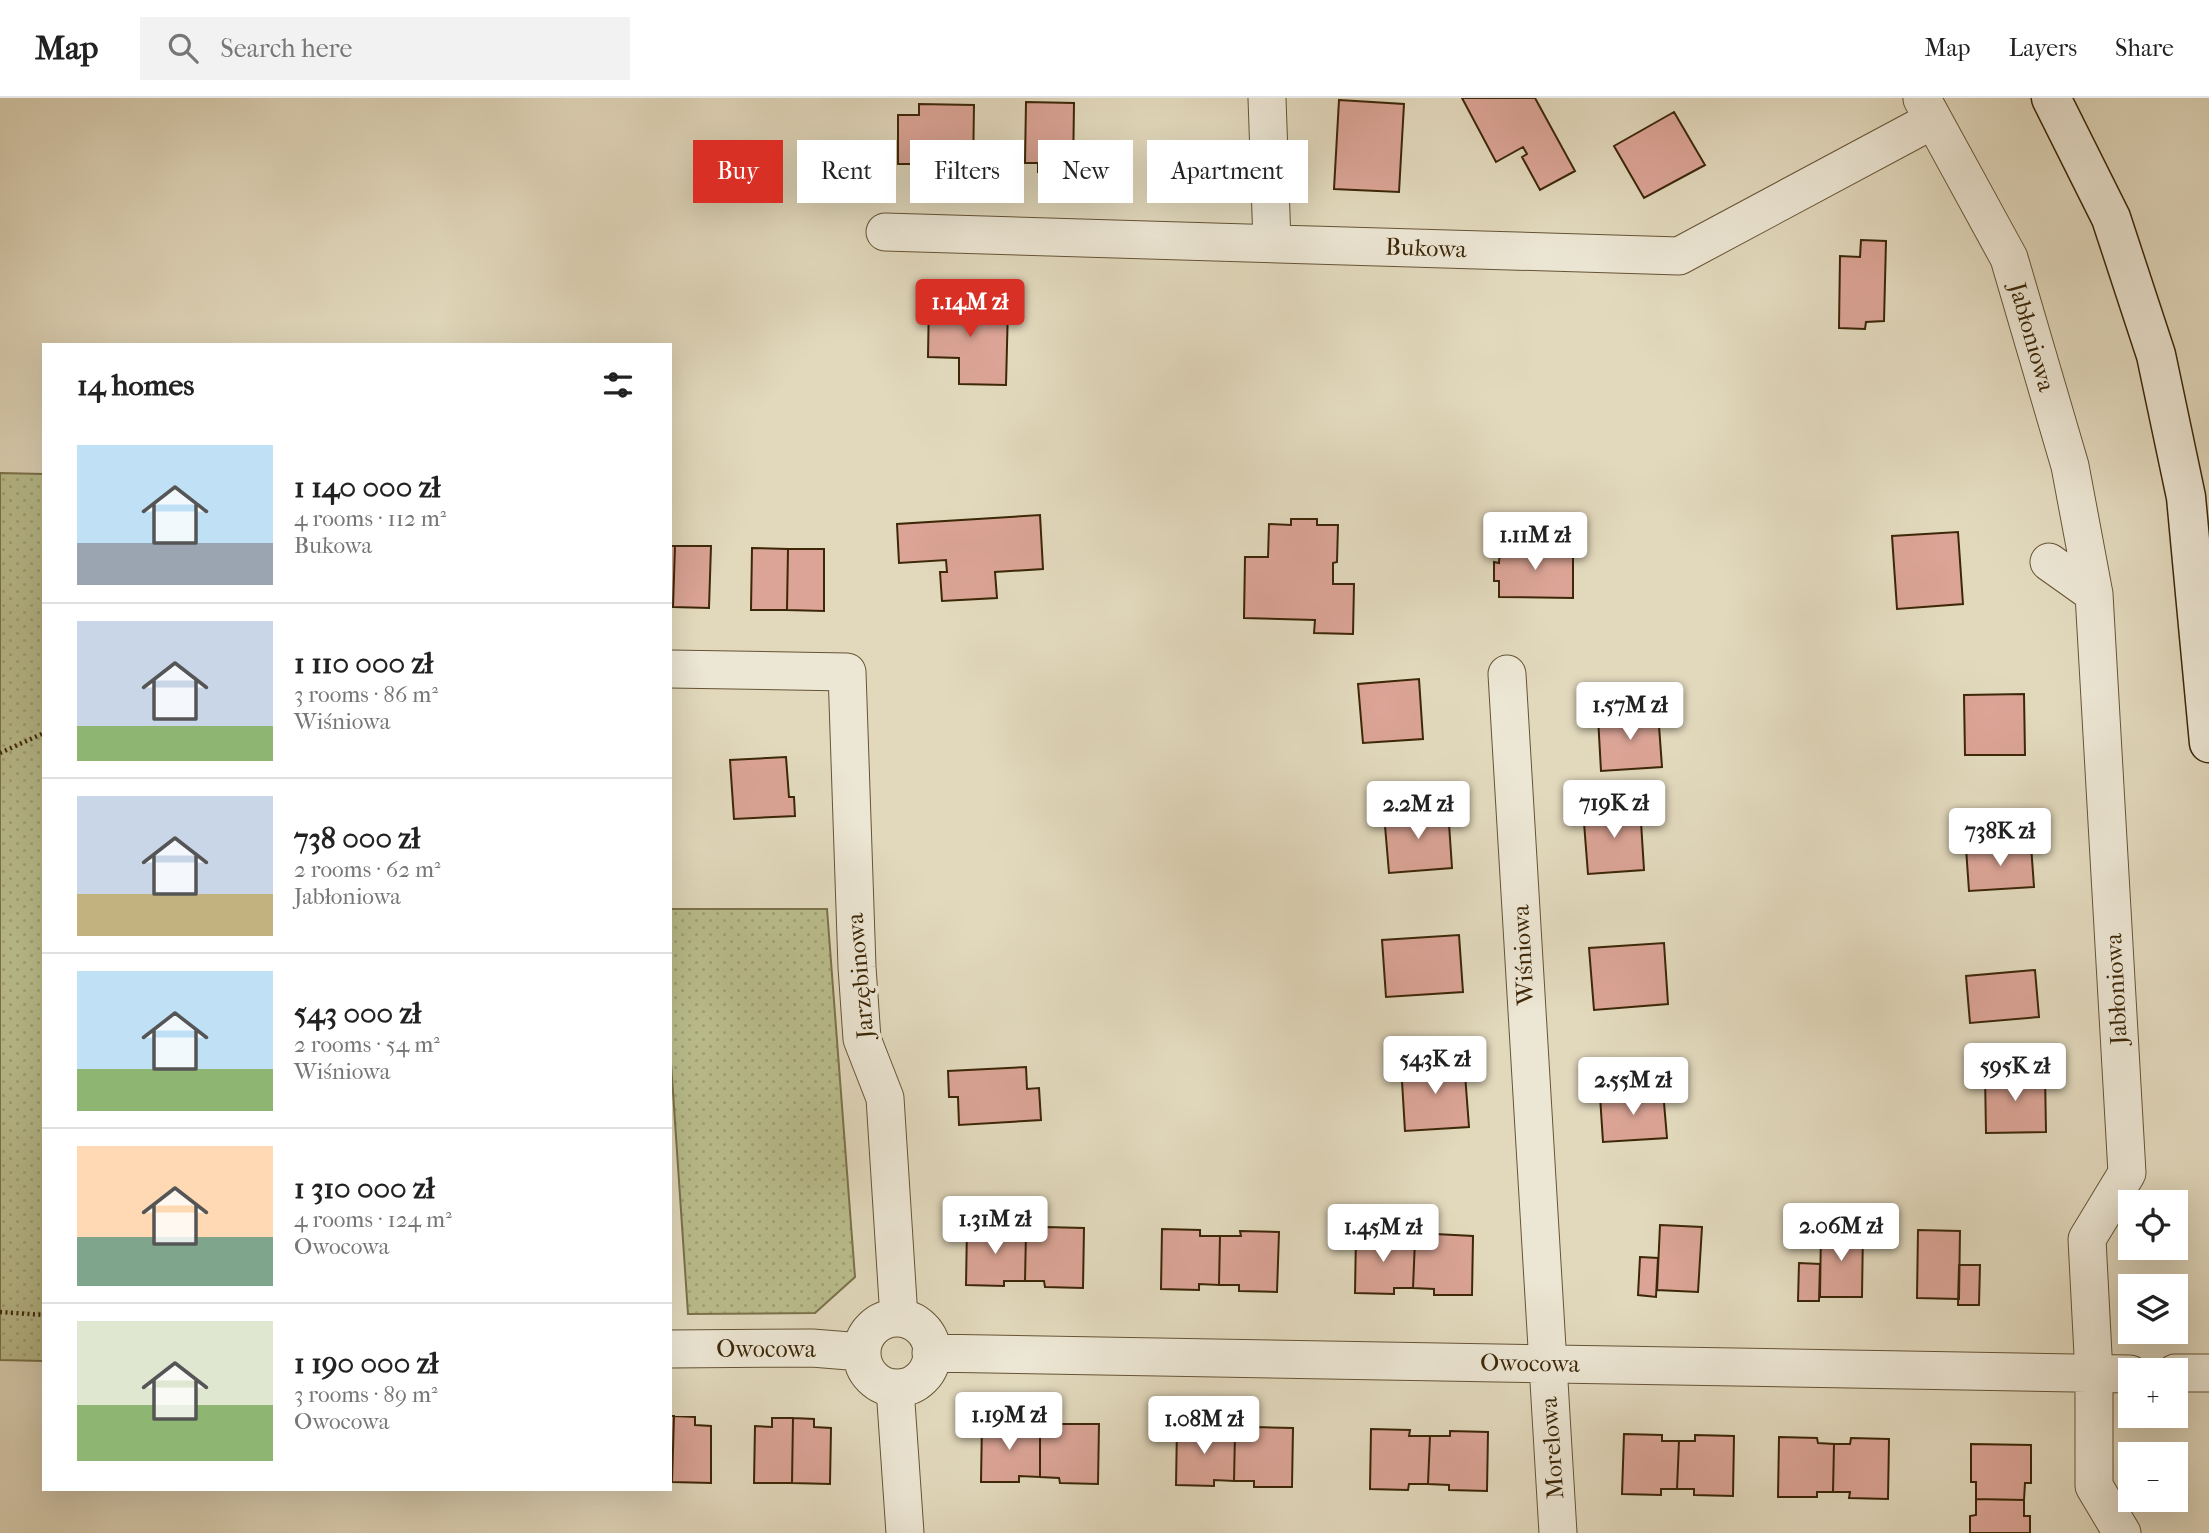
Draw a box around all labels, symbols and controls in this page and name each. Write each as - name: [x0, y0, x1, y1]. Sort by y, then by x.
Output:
- search box: [140, 17, 630, 80]
- text: Map: [35, 29, 98, 68]
- icon: search: [164, 29, 202, 67]
- text: Search here: [220, 33, 352, 64]
- text: Map: [1925, 34, 1971, 62]
- text: Layers: [2009, 34, 2077, 62]
- text: Share: [2115, 34, 2174, 62]
- chip: Buy: [693, 140, 783, 203]
- chip: Rent: [797, 140, 896, 203]
- chip: Filters: [910, 140, 1024, 203]
- chip: New: [1038, 140, 1133, 203]
- chip: Apartment: [1147, 140, 1308, 203]
- street label: Bukowa: [1385, 233, 1468, 263]
- street label: Jabłoniowa: [2003, 278, 2061, 395]
- pin: 1.14M zł: [898, 280, 1042, 339]
- text: 1.14M zł: [932, 288, 1008, 315]
- icon: filters: [599, 366, 637, 404]
- text: 14 homes: [77, 368, 194, 403]
- text: 1 140 000 zł: [294, 470, 440, 505]
- icon: home: [133, 473, 217, 557]
- text: 4 rooms · 112 m²: [294, 505, 446, 532]
- pin: 1.11M zł: [1463, 512, 1607, 572]
- text: 1.11M zł: [1499, 521, 1571, 548]
- text: Bukowa: [294, 532, 372, 559]
- text: 1 110 000 zł: [294, 646, 433, 681]
- icon: home: [133, 649, 217, 733]
- text: 3 rooms · 86 m²: [294, 681, 438, 708]
- pin: 1.57M zł: [1558, 682, 1702, 742]
- text: 1.57M zł: [1592, 691, 1668, 718]
- text: Wiśniowa: [294, 708, 390, 735]
- pin: 719K zł: [1549, 780, 1679, 840]
- pin: 2.2M zł: [1353, 782, 1483, 841]
- text: 719K zł: [1579, 789, 1649, 816]
- text: 2.2M zł: [1383, 790, 1453, 817]
- pin: 738K zł: [1935, 808, 2065, 868]
- text: 738K zł: [1965, 817, 2035, 844]
- text: 738 000 zł: [294, 821, 420, 856]
- icon: home: [133, 824, 217, 908]
- text: 2 rooms · 62 m²: [294, 856, 441, 883]
- text: Jabłoniowa: [294, 883, 401, 910]
- street label: Wiśniowa: [1506, 903, 1540, 1007]
- street label: Jarzębinowa: [840, 911, 881, 1042]
- street label: Jabłoniowa: [2099, 932, 2133, 1047]
- text: 543 000 zł: [294, 996, 421, 1031]
- icon: home: [133, 999, 217, 1083]
- text: 2 rooms · 54 m²: [294, 1031, 440, 1058]
- pin: 543K zł: [1370, 1037, 1500, 1096]
- pin: 595K zł: [1950, 1044, 2080, 1103]
- text: 543K zł: [1399, 1045, 1471, 1072]
- text: 595K zł: [1980, 1052, 2050, 1079]
- text: Wiśniowa: [294, 1058, 390, 1085]
- pin: 2.55M zł: [1561, 1058, 1705, 1117]
- text: 2.55M zł: [1594, 1066, 1672, 1093]
- text: 1 310 000 zł: [294, 1171, 435, 1206]
- icon: home: [133, 1174, 217, 1258]
- map controls: [2118, 1190, 2188, 1512]
- button: locate: [2118, 1190, 2188, 1260]
- pin: 1.31M zł: [923, 1196, 1067, 1256]
- pin: 1.45M zł: [1311, 1204, 1455, 1264]
- pin: 2.06M zł: [1769, 1204, 1913, 1263]
- text: 1.31M zł: [959, 1205, 1031, 1232]
- text: 4 rooms · 124 m²: [294, 1206, 452, 1233]
- text: 2.06M zł: [1799, 1212, 1883, 1239]
- text: 1.45M zł: [1344, 1213, 1422, 1240]
- text: Owocowa: [294, 1233, 389, 1260]
- button: layers: [2118, 1274, 2188, 1344]
- street label: Owocowa: [716, 1335, 817, 1363]
- text: 1 190 000 zł: [294, 1346, 438, 1381]
- street label: Owocowa: [1480, 1348, 1581, 1378]
- icon: home: [133, 1349, 217, 1433]
- button: +: [2118, 1358, 2188, 1428]
- text: 3 rooms · 89 m²: [294, 1381, 438, 1408]
- pin: 1.19M zł: [937, 1392, 1081, 1452]
- street label: Morelowa: [1534, 1395, 1570, 1500]
- pin: 1.08M zł: [1132, 1396, 1276, 1456]
- text: 1.19M zł: [971, 1401, 1047, 1428]
- text: 1.08M zł: [1164, 1405, 1244, 1432]
- text: Owocowa: [294, 1408, 389, 1435]
- button: −: [2118, 1442, 2188, 1512]

